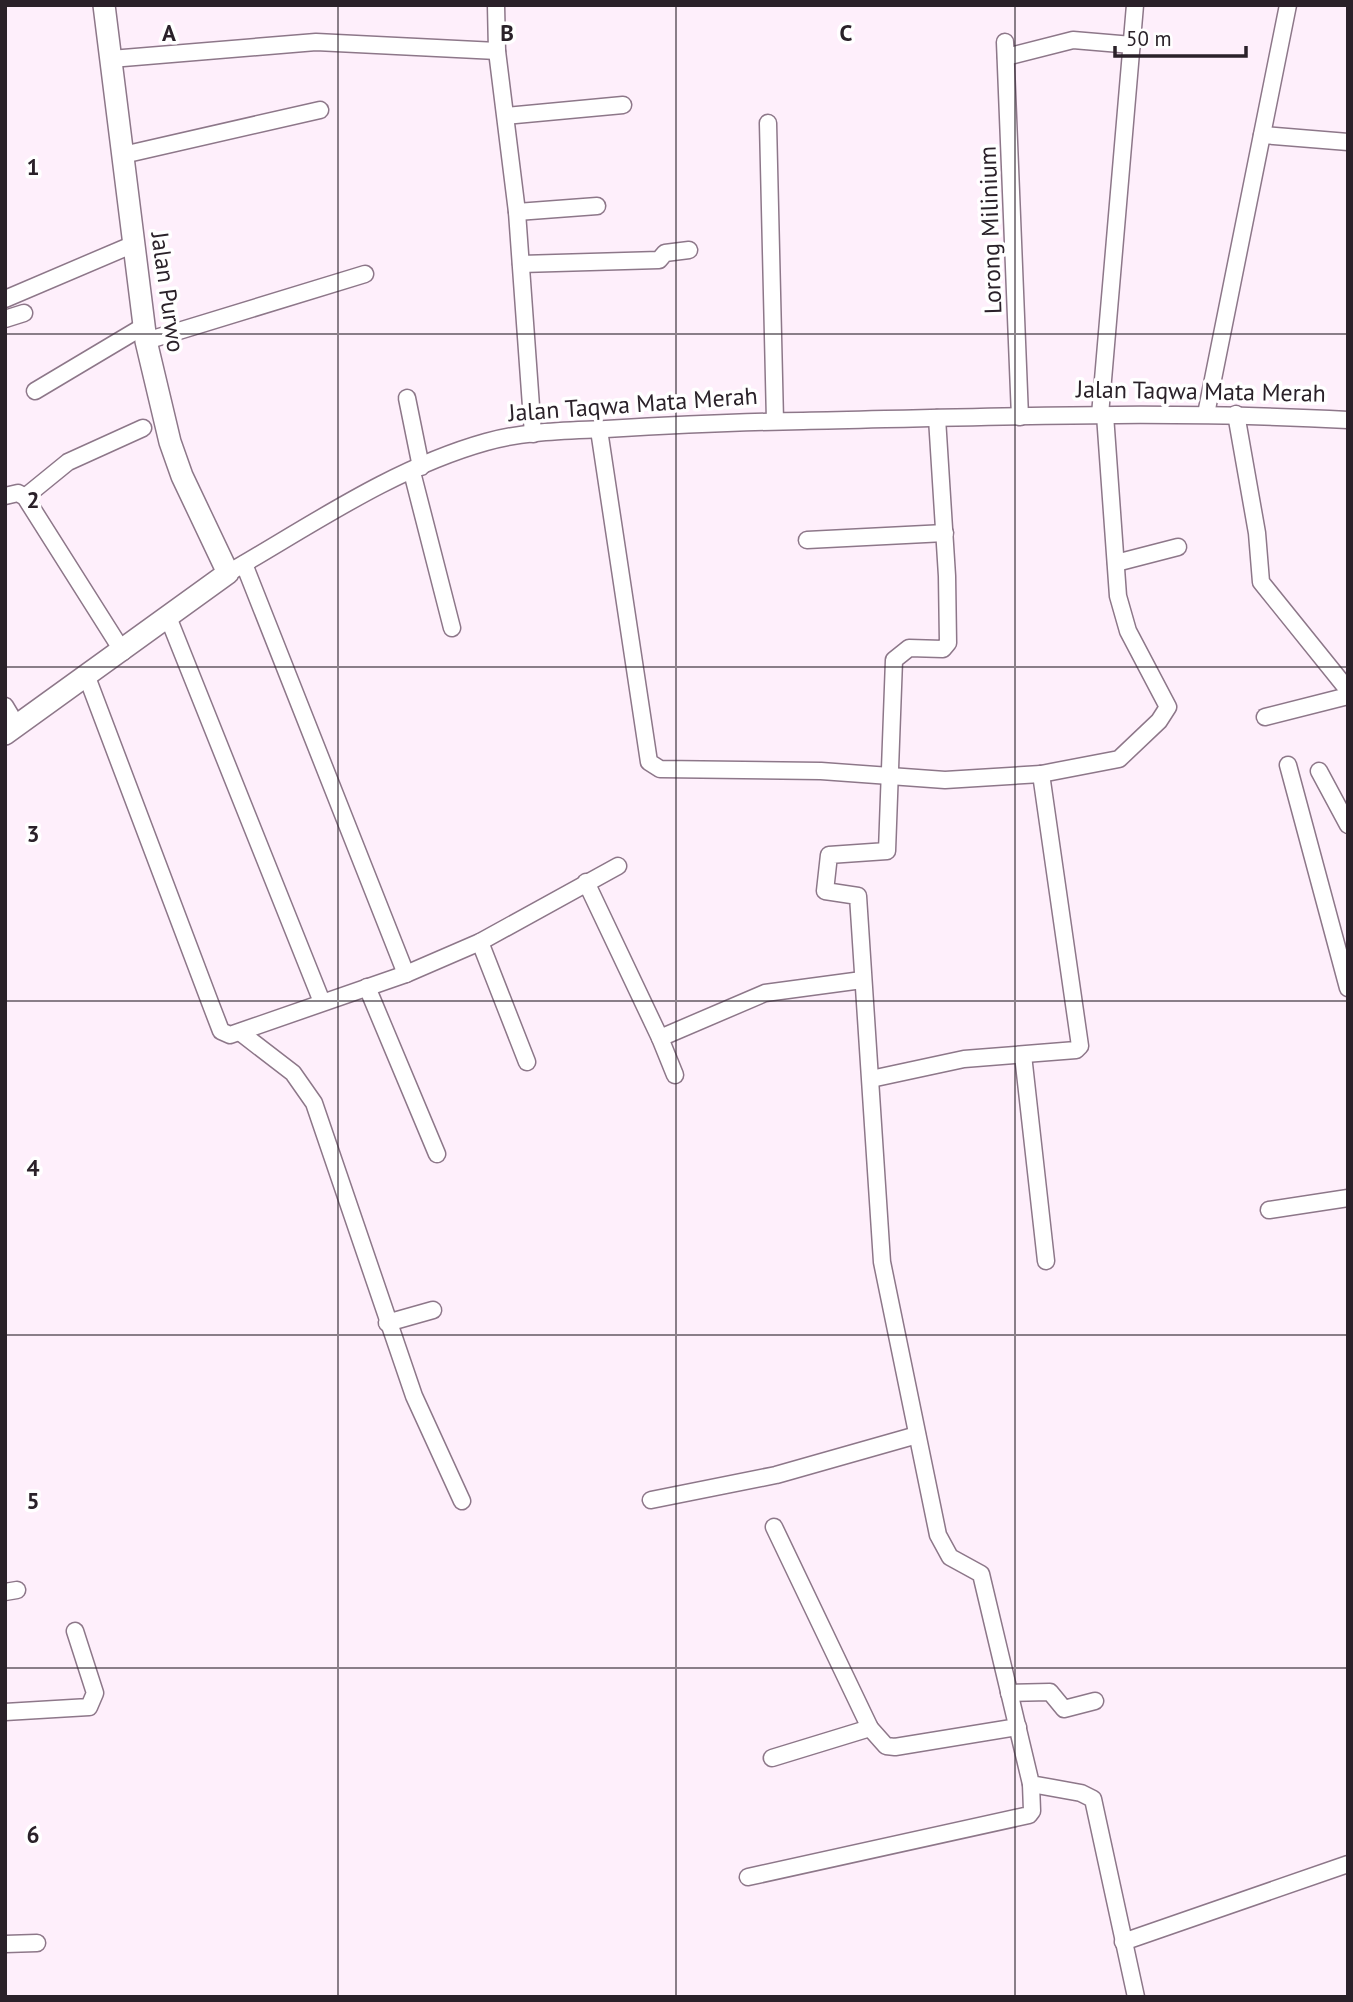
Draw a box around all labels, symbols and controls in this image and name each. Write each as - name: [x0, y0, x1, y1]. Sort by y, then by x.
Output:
- scale bar: [1115, 14, 1246, 58]
- text: A: [162, 18, 176, 47]
- text: B: [500, 18, 514, 47]
- text: C: [840, 18, 853, 47]
- text: 50 m: [1126, 25, 1172, 52]
- street label: Lorong Milinium: [972, 145, 1008, 315]
- text: 1: [26, 152, 40, 181]
- street label: Jalan Purwo: [144, 229, 192, 354]
- street label: Jalan Taqwa Mata Merah: [1075, 373, 1326, 409]
- street label: Jalan Taqwa Mata Merah: [506, 380, 759, 428]
- text: 2: [26, 485, 40, 514]
- text: 3: [26, 819, 40, 848]
- text: 4: [26, 1153, 40, 1182]
- text: 5: [26, 1486, 40, 1515]
- text: 6: [26, 1820, 40, 1849]

